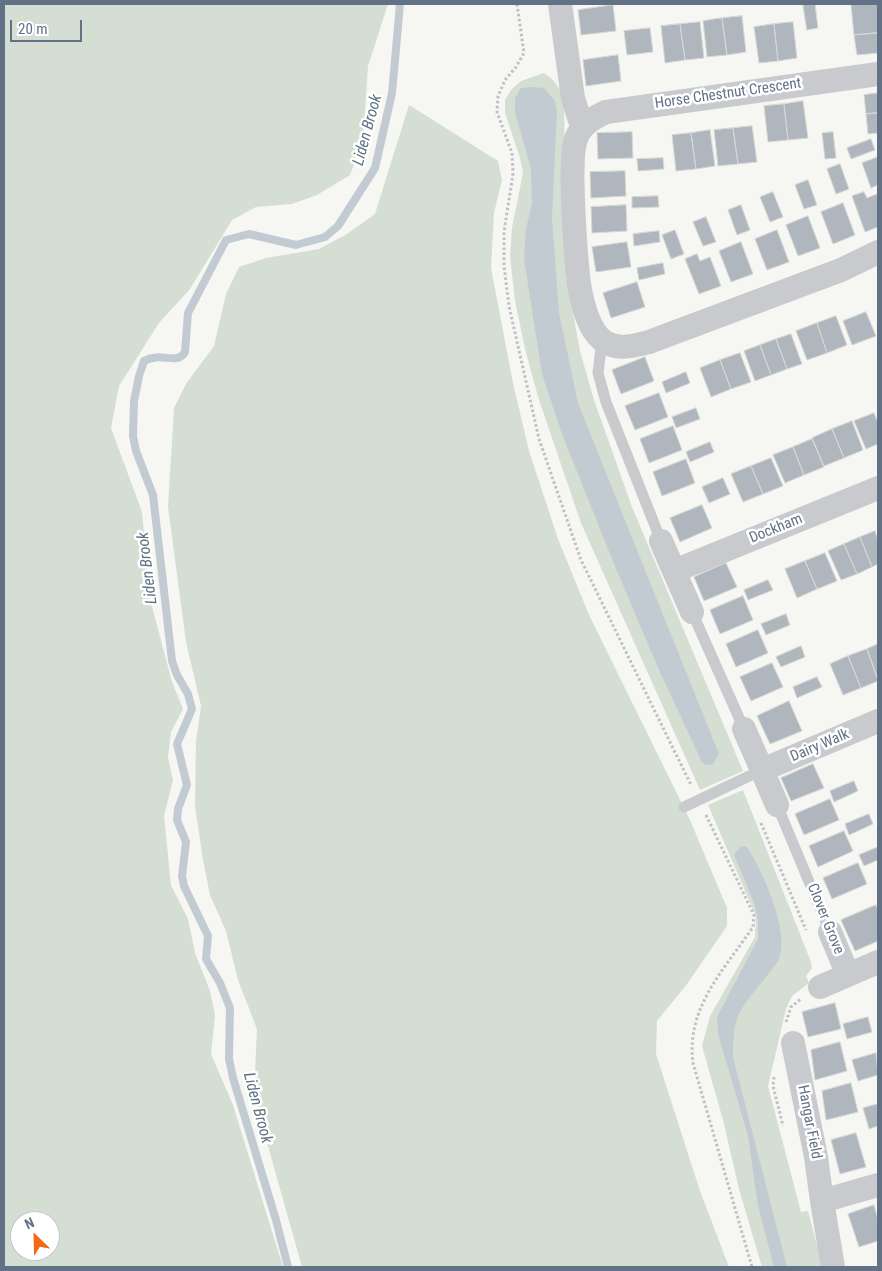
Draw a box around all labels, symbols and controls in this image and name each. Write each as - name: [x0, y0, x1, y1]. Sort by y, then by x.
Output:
- scale bar: [12, 10, 85, 42]
- text: 20 m: [18, 20, 48, 38]
- street label: Horse Chestnut Crescent: [654, 75, 802, 113]
- water label: Liden Brook: [349, 92, 387, 168]
- street label: Dockham: [747, 510, 805, 548]
- water label: Liden Brook: [134, 531, 162, 605]
- street label: Dairy Walk: [788, 726, 852, 766]
- street label: Clover Grove: [803, 881, 847, 957]
- water label: Liden Brook: [238, 1070, 276, 1146]
- street label: Hangar Field: [793, 1084, 825, 1160]
- north arrow: [10, 1211, 60, 1261]
- text: N: [22, 1214, 36, 1232]

